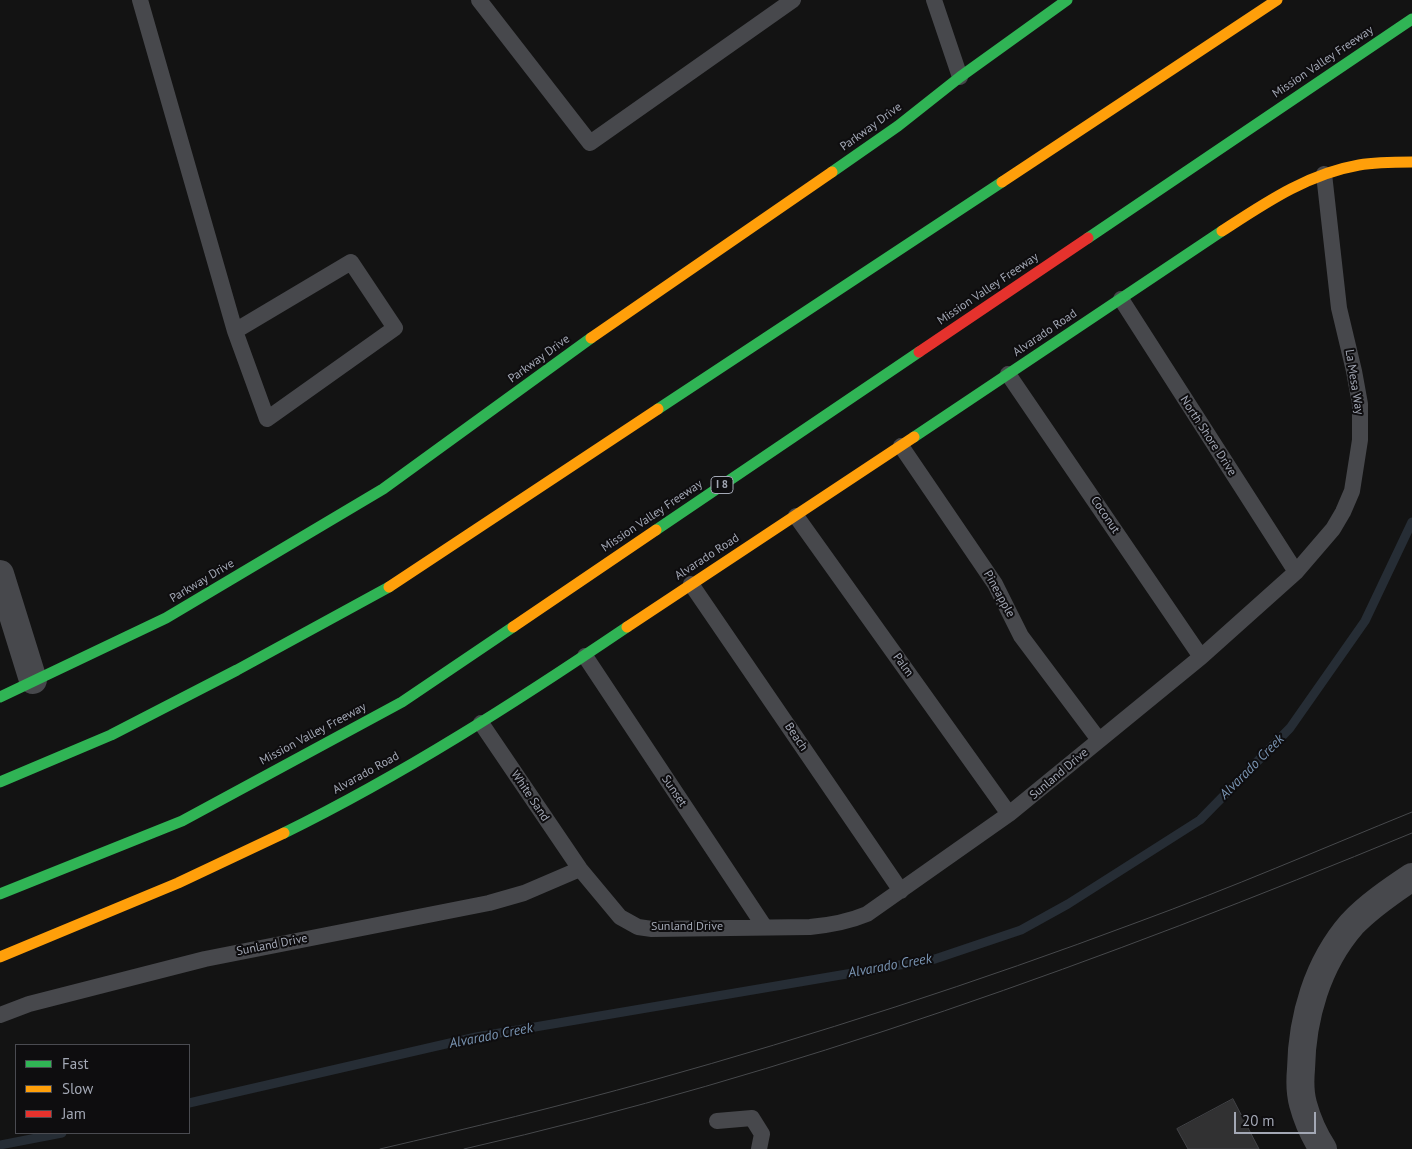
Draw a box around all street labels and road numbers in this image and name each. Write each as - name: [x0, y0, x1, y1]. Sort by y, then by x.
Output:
- street label: Mission Valley Freeway: [1270, 23, 1376, 101]
- street label: Parkway Drive: [837, 100, 905, 154]
- street label: Mission Valley Freeway: [935, 250, 1041, 328]
- street label: Alvarado Road: [1010, 306, 1080, 360]
- street label: Parkway Drive: [505, 332, 573, 386]
- street label: La Mesa Way: [1342, 348, 1366, 416]
- street label: North Shore Drive: [1177, 393, 1239, 479]
- road number: I 8: [711, 476, 733, 494]
- street label: Mission Valley Freeway: [599, 477, 705, 555]
- street label: Coconut: [1087, 494, 1123, 536]
- street label: Alvarado Road: [672, 531, 742, 583]
- street label: Parkway Drive: [167, 556, 237, 606]
- street label: Pineapple: [980, 568, 1018, 620]
- street label: Palm: [890, 650, 916, 680]
- street label: Mission Valley Freeway: [257, 700, 369, 768]
- street label: Beach: [781, 720, 811, 754]
- street label: Sunland Drive: [1027, 745, 1091, 803]
- street label: Alvarado Road: [330, 749, 402, 797]
- street label: White Sand: [508, 768, 552, 824]
- street label: Sunset: [658, 773, 690, 809]
- street label: Sunland Drive: [651, 920, 723, 934]
- street label: Sunland Drive: [235, 931, 309, 959]

